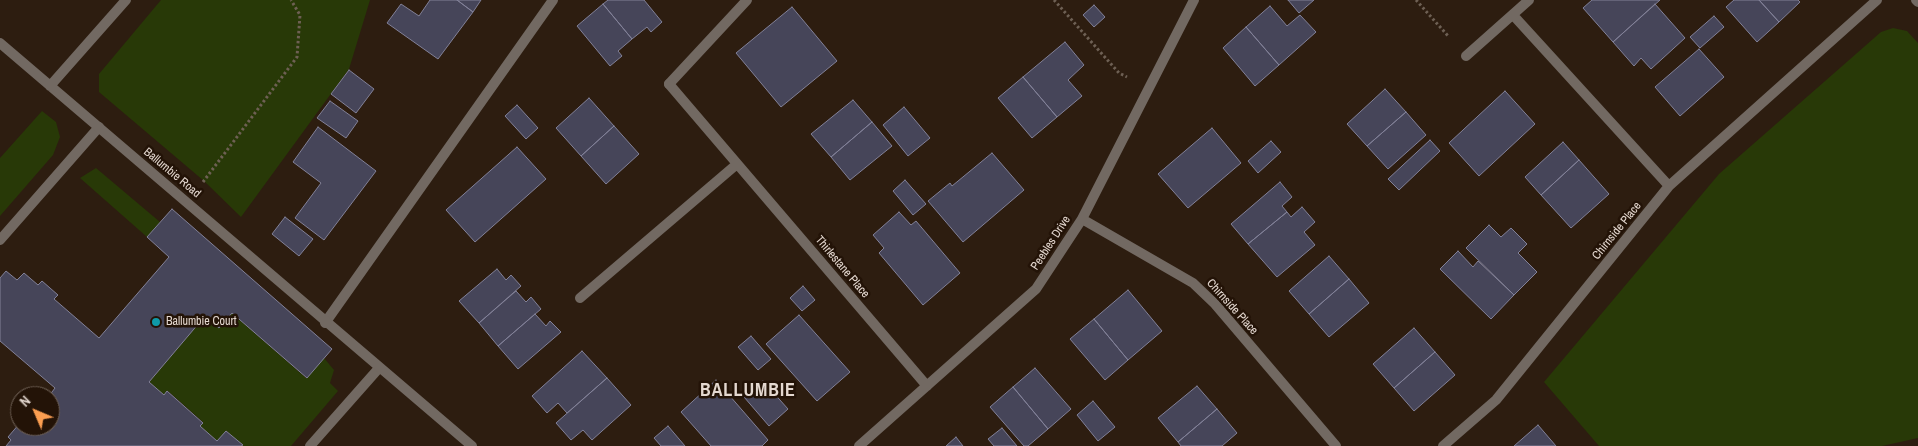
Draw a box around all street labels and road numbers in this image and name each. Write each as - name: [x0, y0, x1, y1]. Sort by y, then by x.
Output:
- street label: Ballumbie Road: [141, 145, 203, 201]
- street label: Chirnside Place: [1589, 199, 1645, 263]
- street label: Peebles Drive: [1028, 213, 1074, 273]
- street label: Thirlestane Place: [812, 233, 872, 301]
- street label: Chirnside Place: [1203, 276, 1261, 338]

